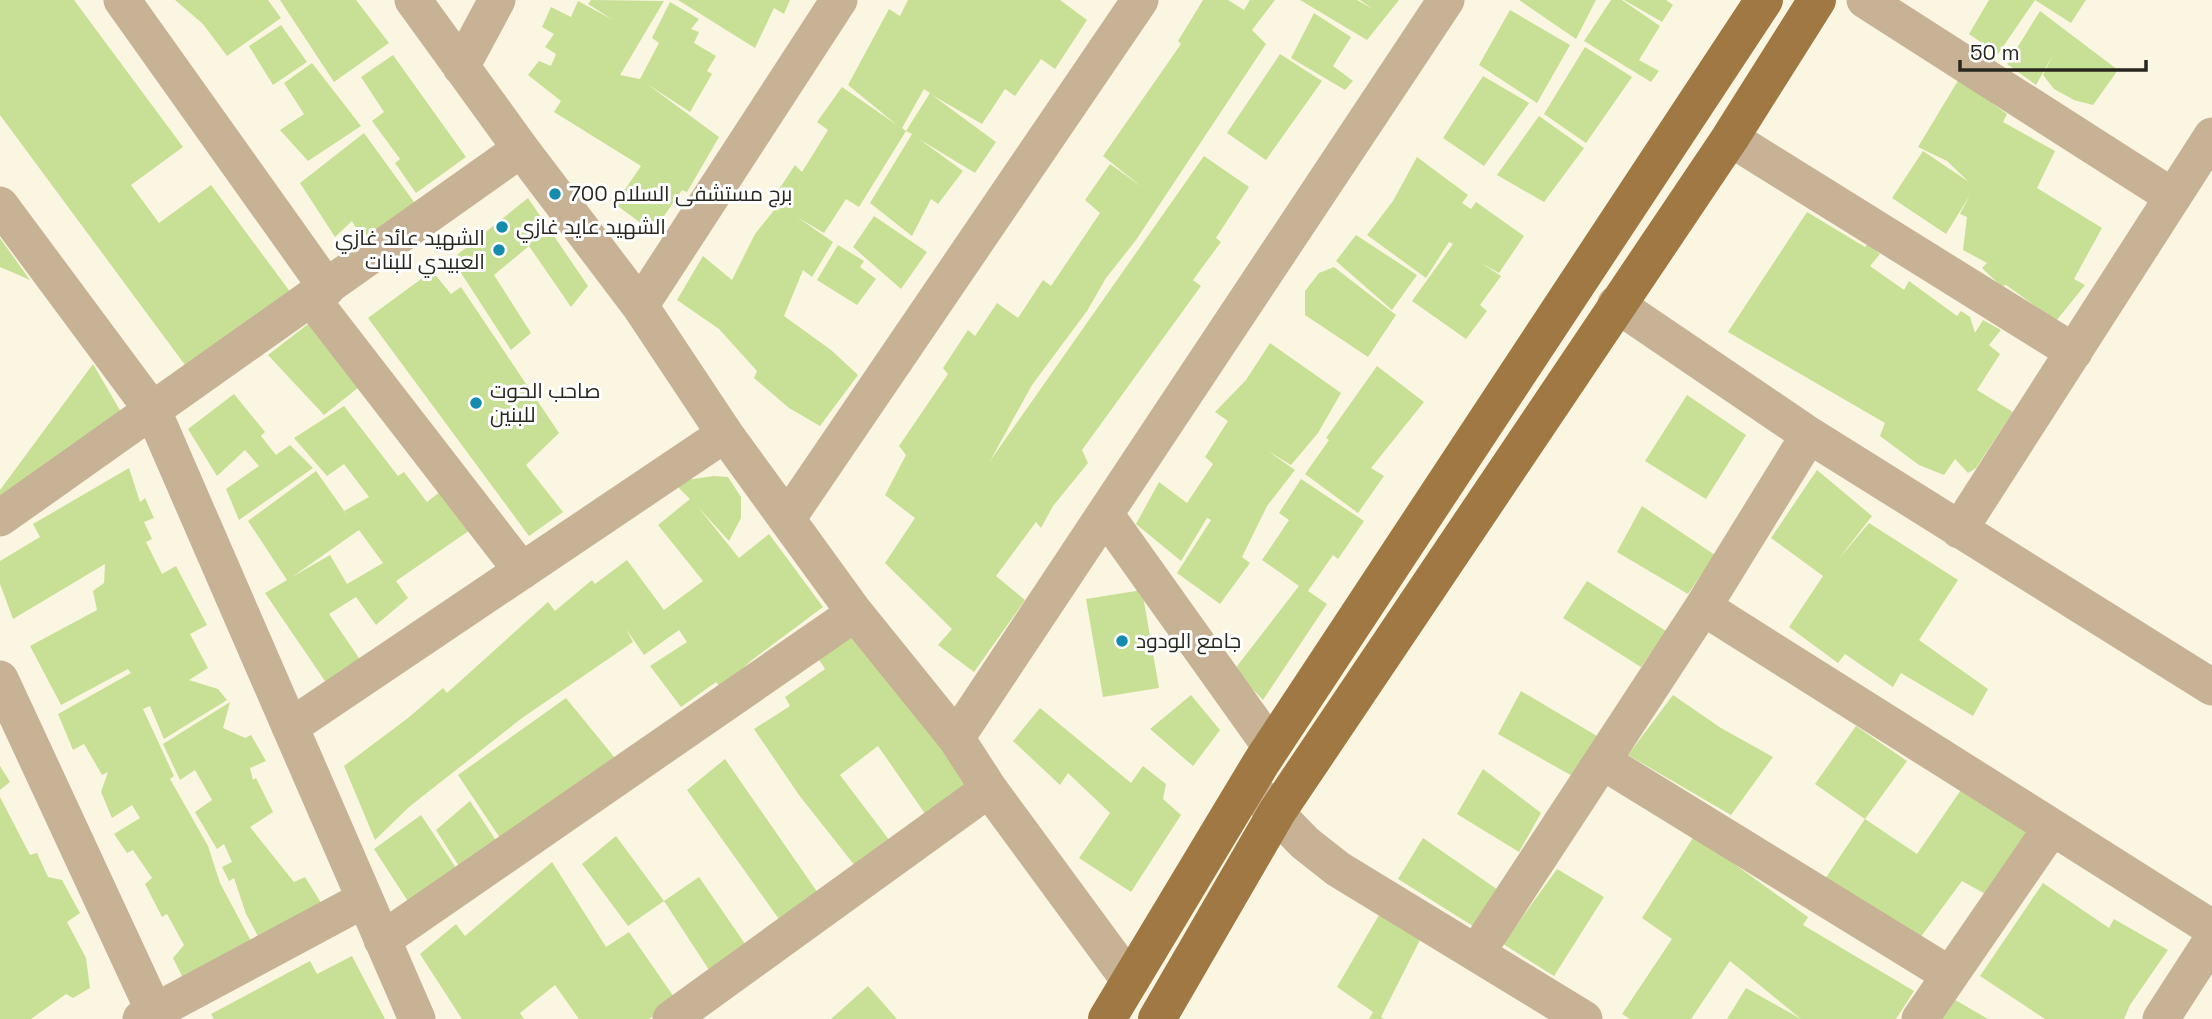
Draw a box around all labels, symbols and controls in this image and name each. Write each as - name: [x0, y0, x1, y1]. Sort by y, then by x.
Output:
- scale bar: [1960, 28, 2146, 72]
- text: 50 m: [1970, 39, 2020, 66]
- place label: برج مستشفى السلام 700: [569, 180, 792, 208]
- marker: برج مستشفى السلام 700: [547, 186, 563, 202]
- place label: الشهيد عايد غازي: [516, 213, 666, 243]
- marker: الشهيد عايد غازي: [494, 219, 510, 235]
- place label: الشهيد عائد غازي العبيدي للبنات: [335, 224, 485, 278]
- marker: الشهيد عائد غازي العبيدي للبنات: [491, 242, 507, 258]
- place label: صاحب الحوت للبنين: [490, 377, 600, 428]
- marker: صاحب الحوت للبنين: [468, 395, 484, 411]
- place label: جامع الودود: [1136, 627, 1241, 655]
- marker: جامع الودود: [1114, 633, 1130, 649]

